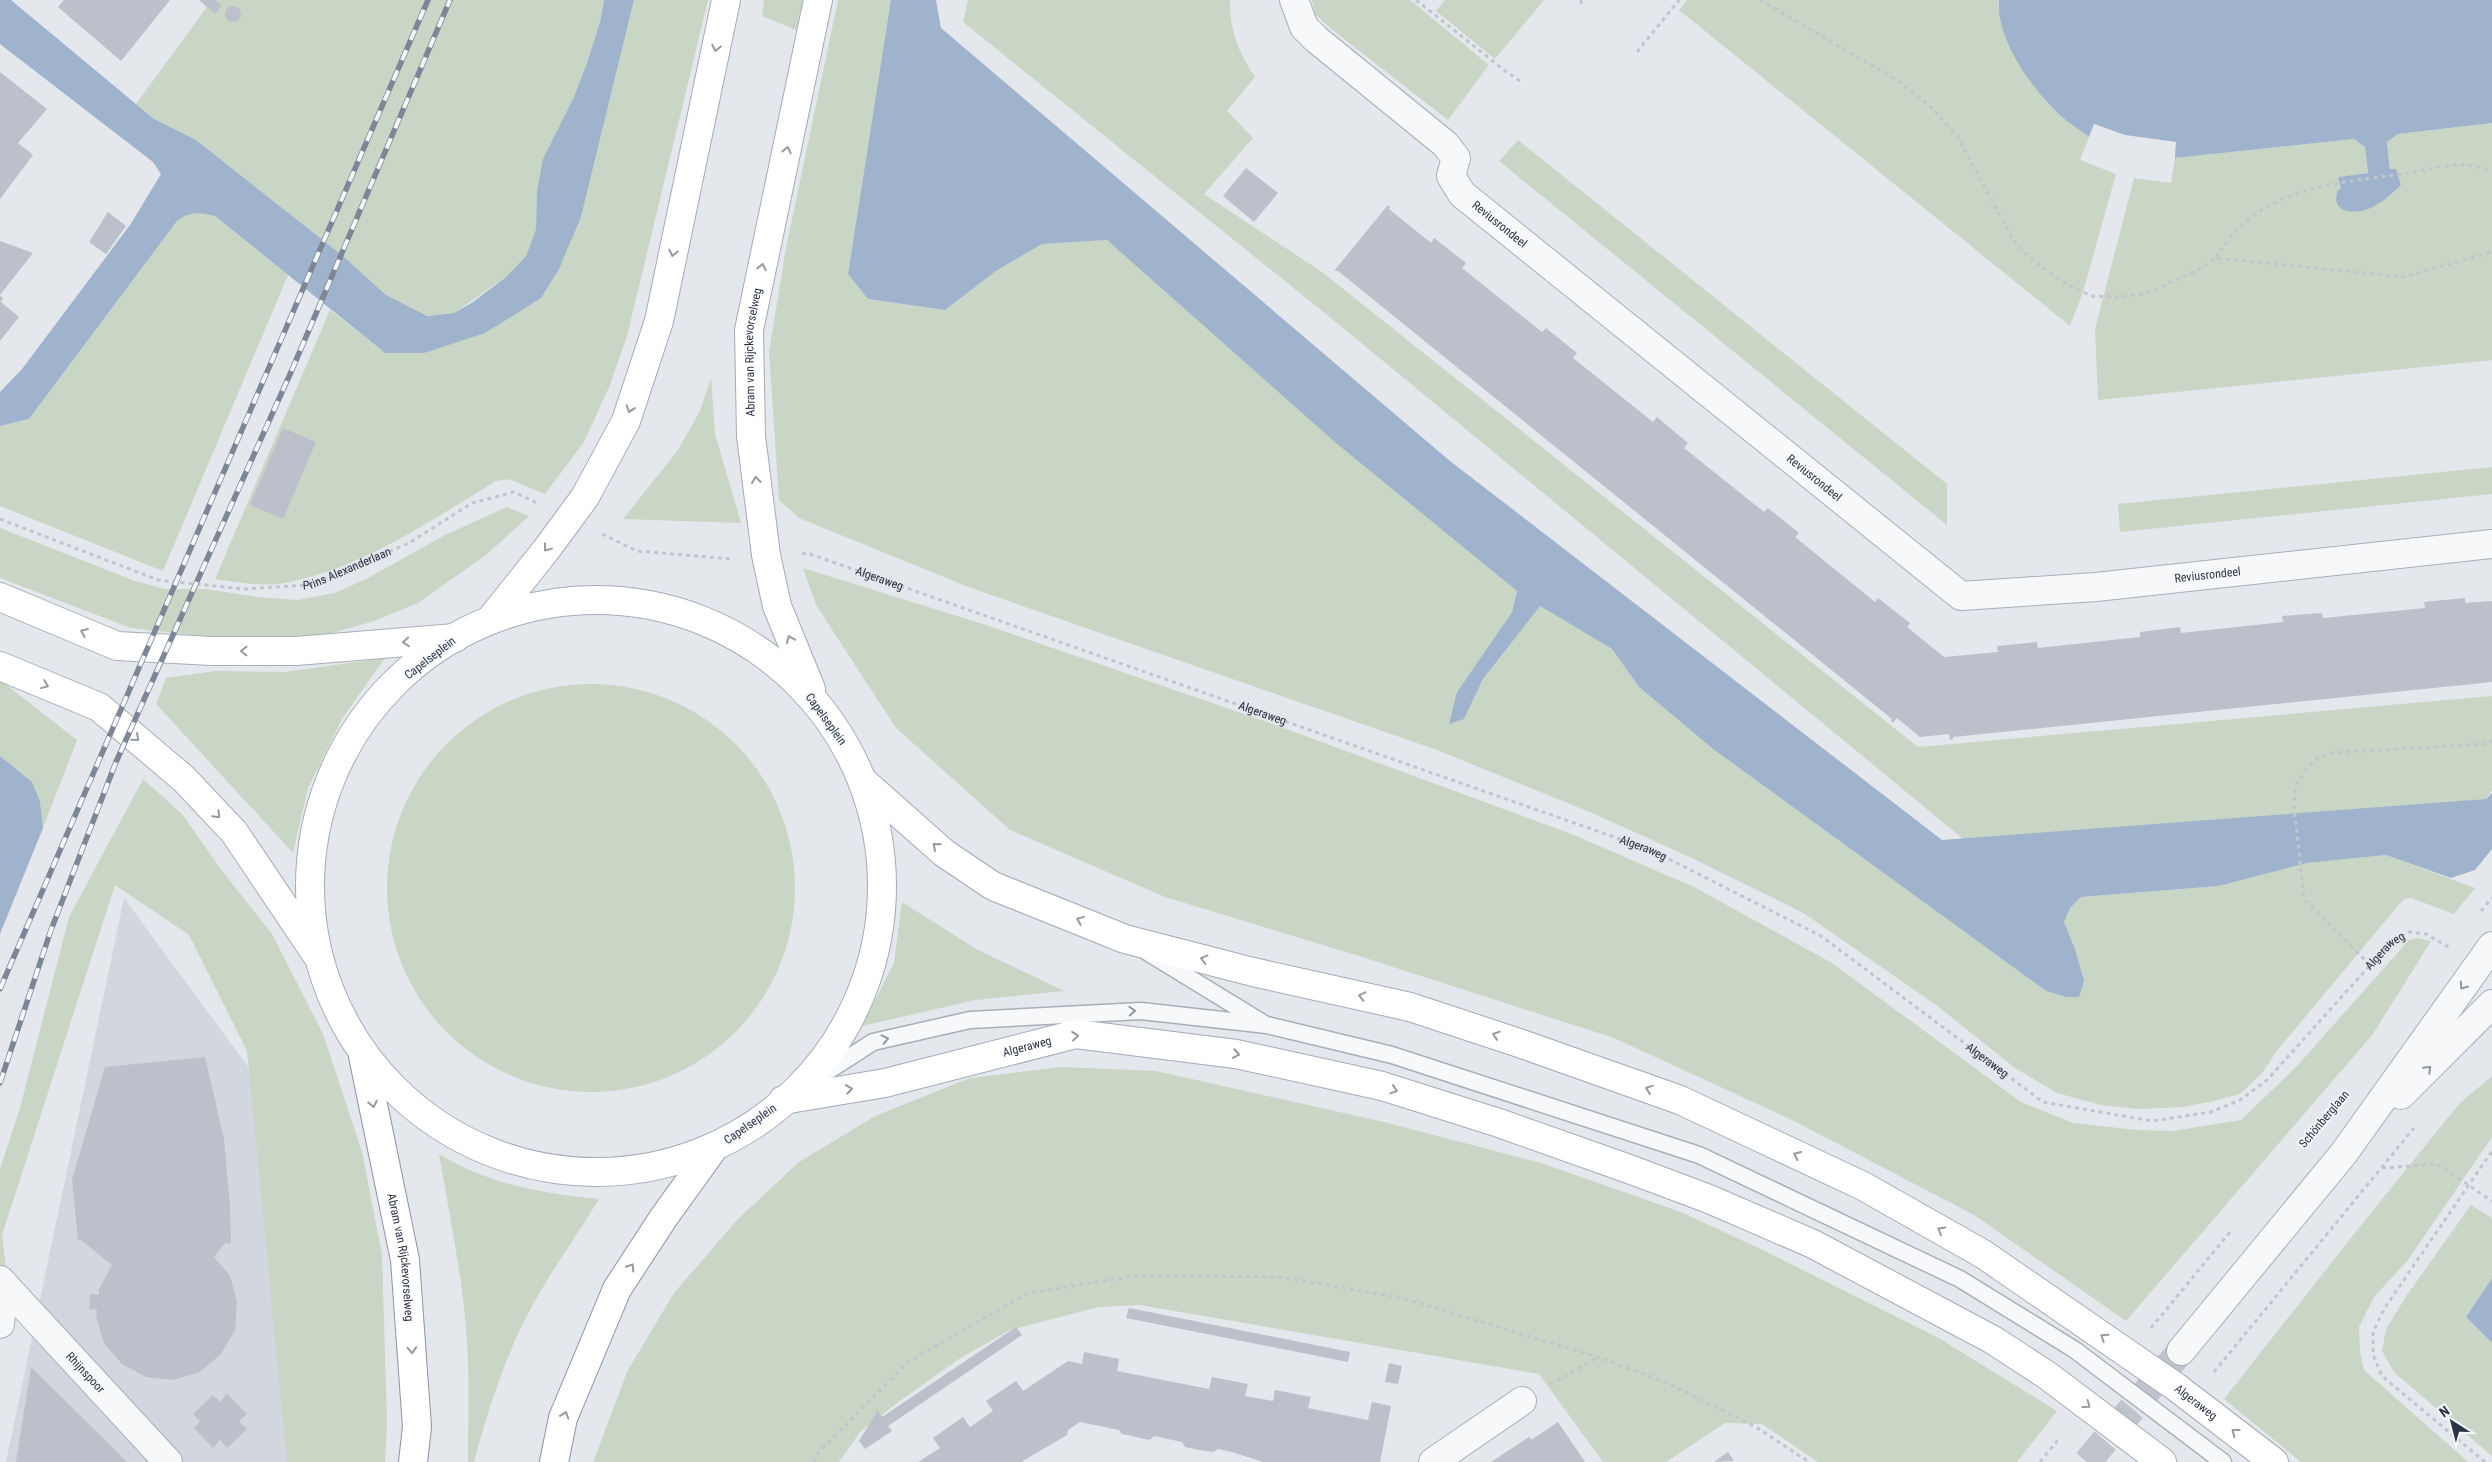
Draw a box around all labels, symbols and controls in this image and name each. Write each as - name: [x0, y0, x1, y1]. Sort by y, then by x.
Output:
- one-way arrow: [711, 43, 722, 52]
- one-way arrow: [781, 145, 792, 154]
- street label: Reviusrondeel: [1469, 198, 1530, 251]
- one-way arrow: [669, 248, 679, 257]
- one-way arrow: [756, 263, 767, 272]
- street label: Abram van Rijckevorselweg: [742, 287, 765, 417]
- one-way arrow: [625, 404, 635, 413]
- street label: Reviusrondeel: [1784, 451, 1845, 504]
- one-way arrow: [752, 476, 762, 485]
- one-way arrow: [545, 542, 553, 551]
- street label: Prins Alexanderlaan: [302, 544, 393, 592]
- street label: Algeraweg: [854, 564, 905, 593]
- street label: Reviusrondeel: [2174, 564, 2241, 585]
- one-way arrow: [80, 628, 89, 639]
- street label: Capelseplein: [402, 634, 458, 682]
- one-way arrow: [786, 635, 796, 643]
- one-way arrow: [402, 636, 410, 647]
- one-way arrow: [240, 646, 248, 656]
- one-way arrow: [40, 678, 49, 689]
- street label: Capelseplein: [802, 690, 850, 748]
- street label: Algeraweg: [1237, 698, 1288, 728]
- one-way arrow: [130, 733, 139, 741]
- one-way arrow: [211, 809, 220, 818]
- street label: Algeraweg: [1618, 833, 1669, 864]
- one-way arrow: [933, 843, 942, 852]
- one-way arrow: [1076, 916, 1084, 926]
- street label: Algeraweg: [2362, 929, 2407, 973]
- one-way arrow: [1199, 954, 1208, 965]
- one-way arrow: [2460, 980, 2469, 990]
- one-way arrow: [1358, 991, 1366, 1002]
- one-way arrow: [1129, 1006, 1137, 1017]
- one-way arrow: [1071, 1031, 1079, 1042]
- one-way arrow: [1492, 1031, 1500, 1041]
- one-way arrow: [880, 1034, 889, 1045]
- street label: Algeraweg: [1001, 1034, 1053, 1060]
- street label: Algeraweg: [1963, 1040, 2011, 1081]
- one-way arrow: [1231, 1048, 1240, 1058]
- one-way arrow: [2422, 1065, 2431, 1074]
- one-way arrow: [844, 1084, 853, 1094]
- one-way arrow: [1389, 1084, 1398, 1094]
- one-way arrow: [1645, 1085, 1654, 1095]
- street label: Schönberglaan: [2296, 1087, 2352, 1150]
- one-way arrow: [367, 1099, 378, 1108]
- street label: Capelseplein: [721, 1101, 779, 1147]
- one-way arrow: [1793, 1150, 1802, 1161]
- street label: Abram van Rijckevorselweg: [384, 1192, 416, 1322]
- one-way arrow: [1937, 1227, 1946, 1237]
- one-way arrow: [625, 1263, 635, 1272]
- one-way arrow: [2100, 1334, 2109, 1343]
- one-way arrow: [406, 1346, 417, 1354]
- street label: Rhijnspoor: [63, 1349, 108, 1396]
- street label: Algeraweg: [2172, 1382, 2220, 1423]
- north arrow: [2427, 1397, 2477, 1447]
- one-way arrow: [2081, 1399, 2091, 1408]
- text: N: [2436, 1402, 2453, 1420]
- one-way arrow: [559, 1411, 569, 1419]
- one-way arrow: [2232, 1430, 2241, 1438]

